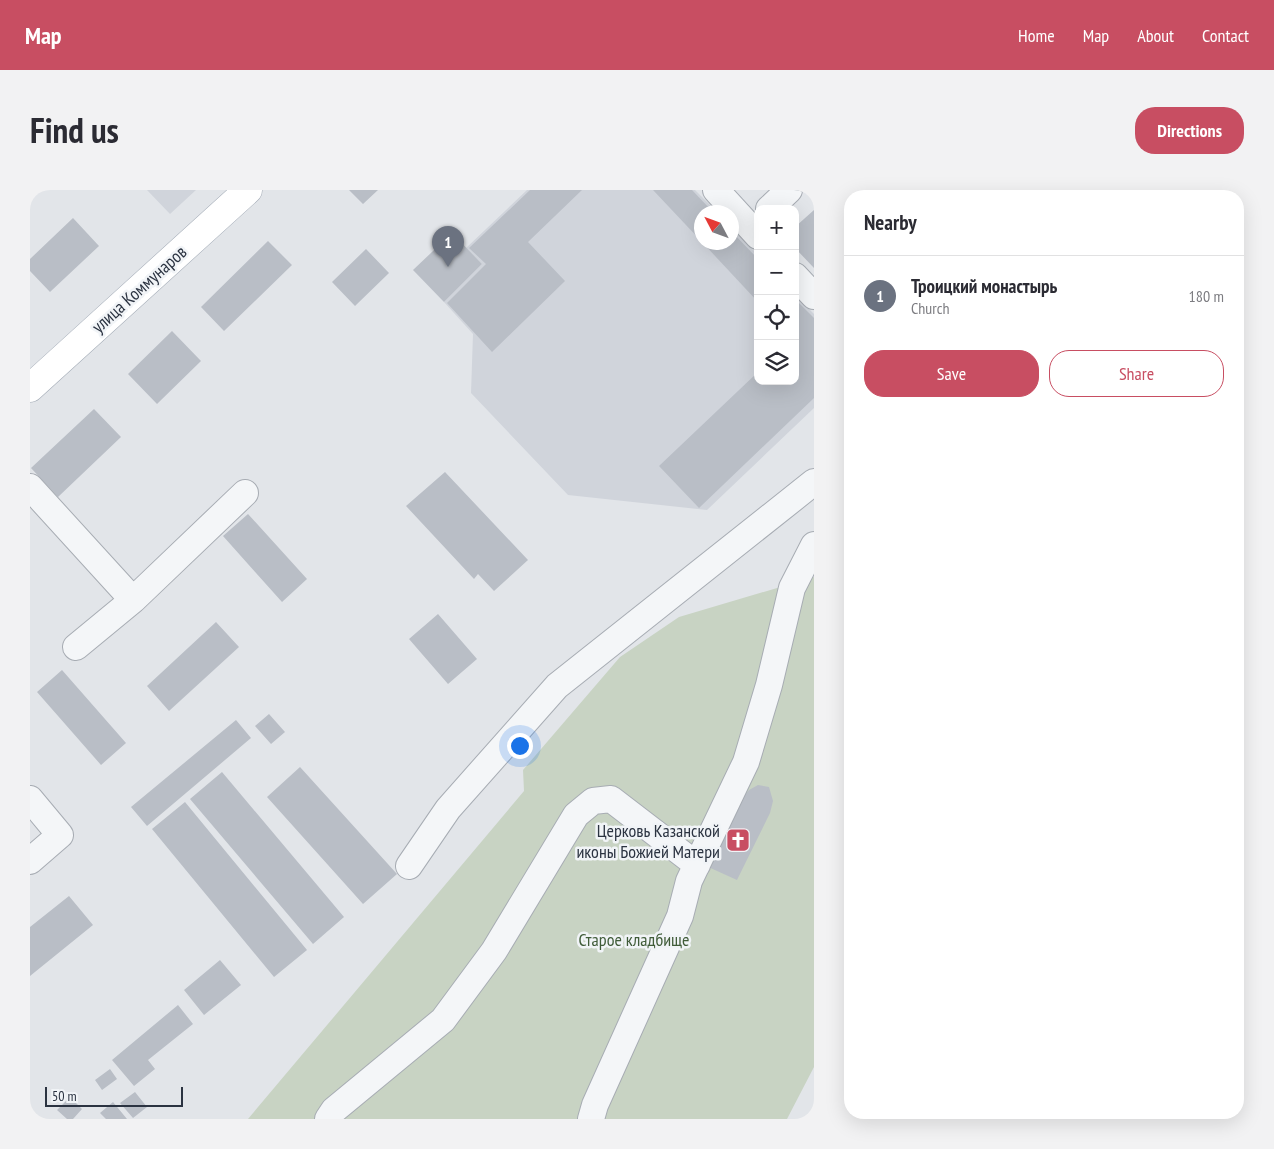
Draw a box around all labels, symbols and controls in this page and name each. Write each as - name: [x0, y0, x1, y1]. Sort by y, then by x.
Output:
- text: Map: [25, 20, 62, 51]
- text: Home: [1018, 24, 1055, 47]
- text: Map: [1083, 24, 1109, 47]
- text: About: [1137, 24, 1174, 47]
- text: Contact: [1202, 24, 1249, 47]
- text: Find us: [30, 107, 119, 153]
- button: Directions: [1135, 107, 1244, 154]
- north arrow: [694, 205, 739, 250]
- map controls: [754, 205, 799, 385]
- button: +: [754, 205, 799, 250]
- text: Nearby: [864, 209, 917, 236]
- pin: 1: [432, 226, 464, 267]
- street label: улица Коммунаров: [87, 240, 191, 338]
- button: −: [754, 250, 799, 295]
- text: Троицкий монастырь: [911, 274, 1057, 298]
- text: 1: [876, 286, 884, 306]
- text: 180 m: [1189, 286, 1224, 306]
- button: locate: [754, 295, 799, 340]
- text: Church: [911, 298, 949, 318]
- button: layers: [754, 340, 799, 385]
- button: Save: [864, 350, 1039, 397]
- button: Share: [1049, 350, 1224, 397]
- your location: [507, 733, 533, 759]
- place label: Церковь Казанской иконы Божией Матери: [576, 819, 720, 863]
- church icon: Церковь Казанской иконы Божией Матери: [725, 827, 751, 853]
- park label: Старое кладбище: [579, 928, 689, 951]
- scale bar: [45, 1084, 182, 1107]
- text: 50 m: [52, 1087, 77, 1105]

